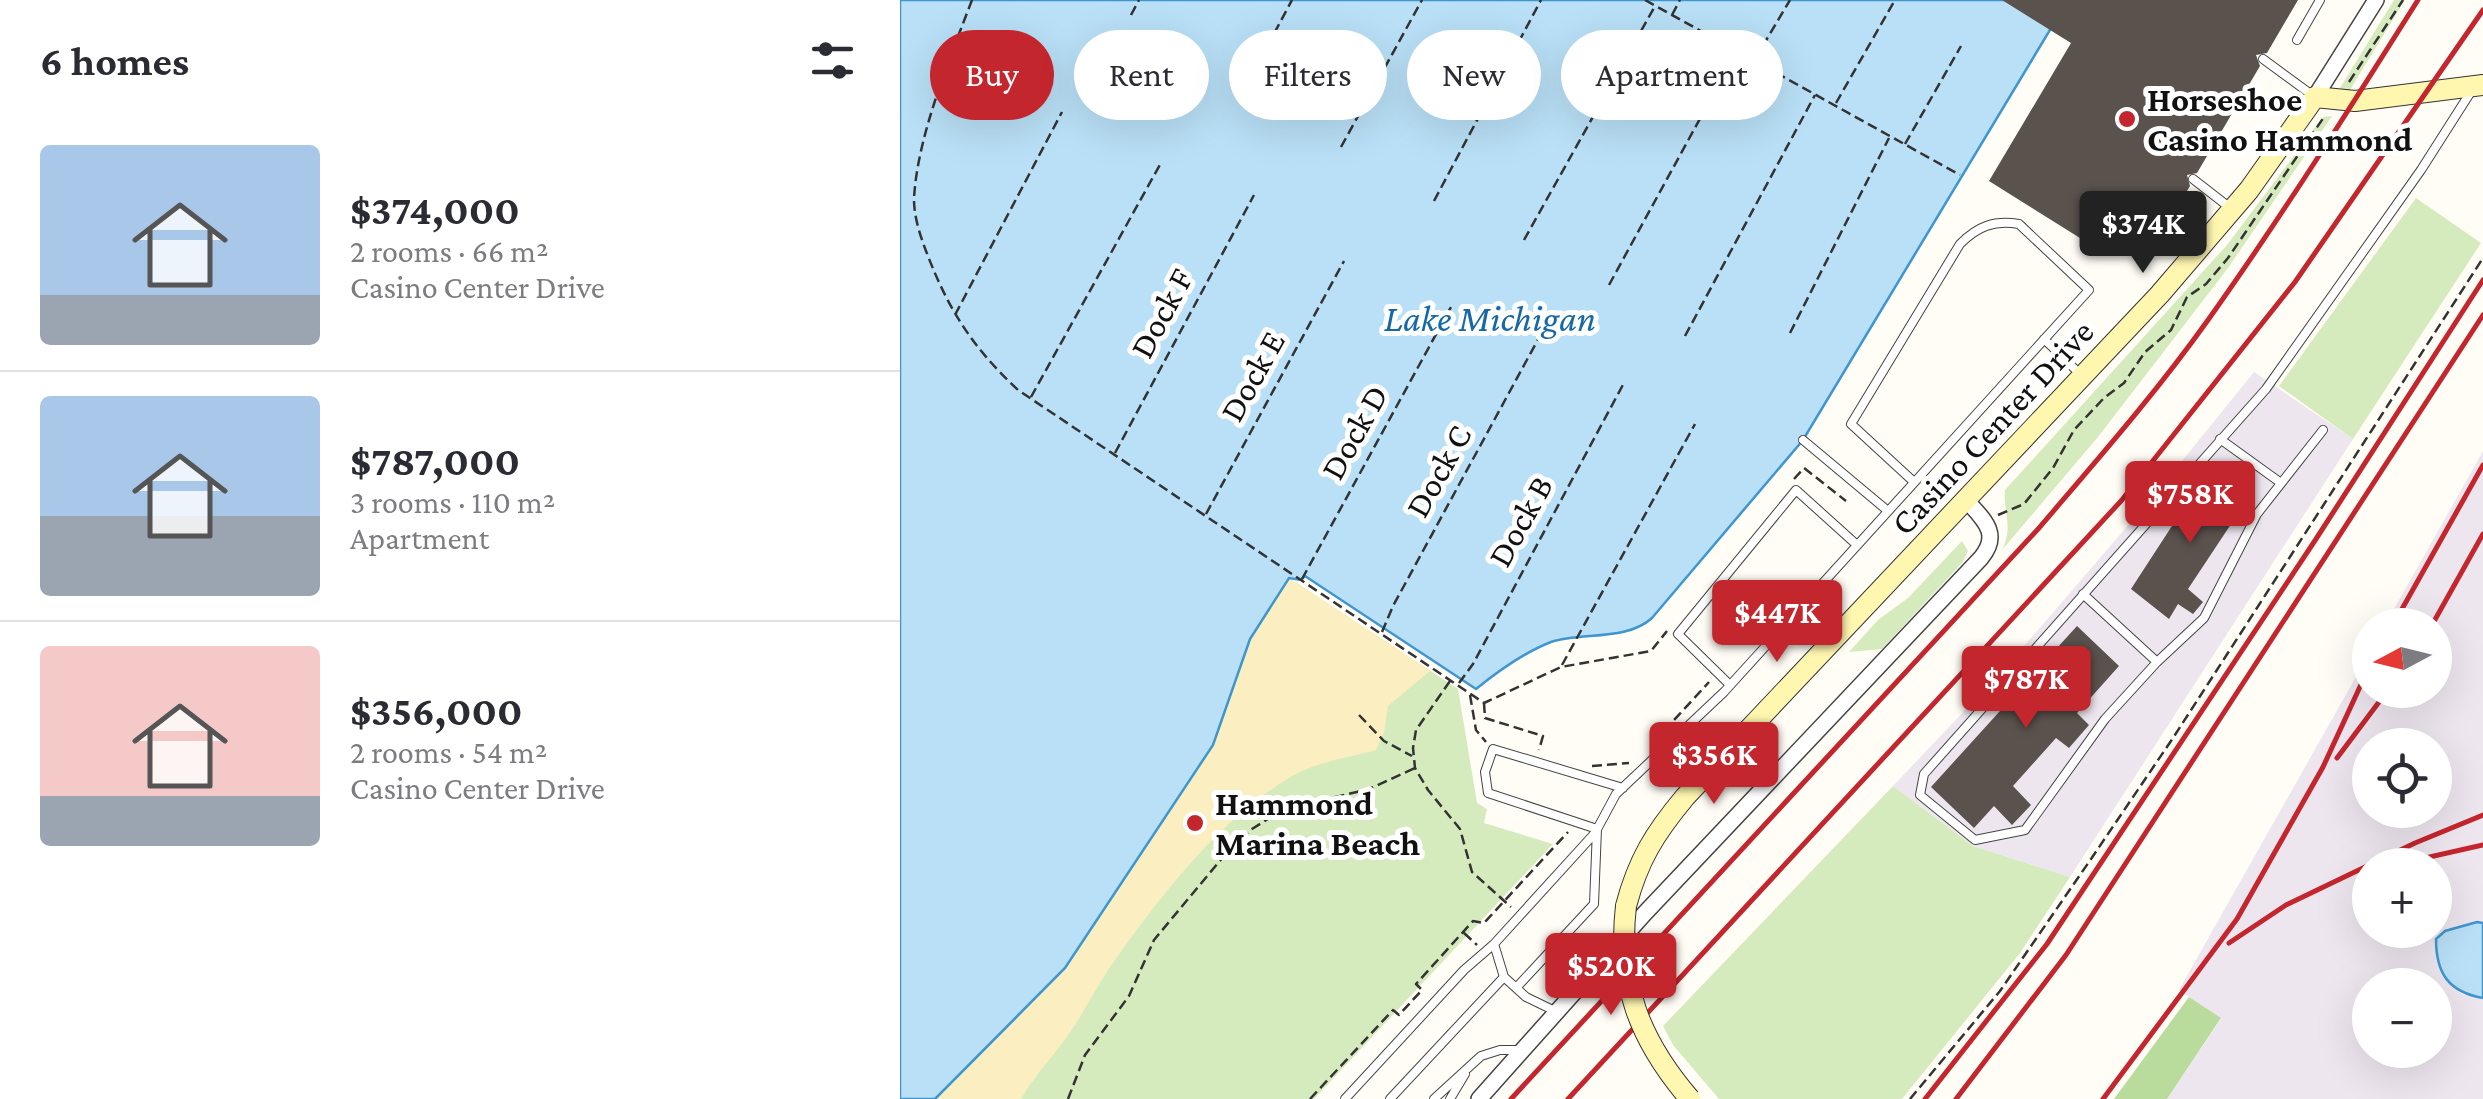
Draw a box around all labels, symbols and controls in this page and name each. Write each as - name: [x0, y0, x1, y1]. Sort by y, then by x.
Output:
- chip: Buy: [930, 30, 1054, 120]
- chip: Rent: [1074, 30, 1209, 120]
- chip: Filters: [1229, 30, 1387, 120]
- chip: New: [1407, 30, 1541, 120]
- chip: Apartment: [1561, 30, 1783, 120]
- icon: filters: [805, 33, 860, 88]
- text: 6 homes: [40, 37, 189, 84]
- place label: Horseshoe Casino Hammond: [2147, 80, 2412, 159]
- marker: Horseshoe Casino Hammond: [2116, 108, 2138, 130]
- icon: home: [120, 185, 240, 305]
- text: $374,000: [350, 186, 520, 233]
- pin: $374K: [2073, 191, 2213, 276]
- text: $374K: [2102, 205, 2184, 241]
- text: 2 rooms · 66 m²: [350, 233, 548, 269]
- street label: Dock F: [1122, 262, 1201, 365]
- text: Casino Center Drive: [350, 269, 605, 305]
- water label: Lake Michigan: [1384, 297, 1596, 339]
- street label: Casino Center Drive: [1883, 312, 2102, 543]
- street label: Dock E: [1212, 324, 1293, 428]
- street label: Dock D: [1313, 378, 1396, 486]
- street label: Dock C: [1397, 419, 1479, 524]
- icon: home: [120, 436, 240, 556]
- text: $787,000: [350, 437, 520, 484]
- pin: $758K: [2120, 461, 2260, 546]
- street label: Dock B: [1480, 469, 1561, 573]
- text: $758K: [2147, 475, 2233, 511]
- text: 3 rooms · 110 m²: [350, 484, 555, 520]
- text: Apartment: [350, 520, 489, 556]
- pin: $447K: [1707, 580, 1847, 665]
- text: $447K: [1734, 594, 1820, 630]
- north arrow: [2352, 608, 2452, 708]
- map controls: [2352, 608, 2452, 1068]
- pin: $787K: [1956, 646, 2096, 731]
- text: $787K: [1984, 660, 2068, 696]
- icon: home: [120, 686, 240, 806]
- text: $356,000: [350, 687, 523, 734]
- pin: $356K: [1644, 722, 1784, 807]
- button: locate: [2352, 728, 2452, 828]
- text: 2 rooms · 54 m²: [350, 734, 547, 770]
- text: $356K: [1671, 736, 1757, 772]
- text: Casino Center Drive: [350, 770, 605, 806]
- place label: Hammond Marina Beach: [1215, 784, 1420, 863]
- marker: Hammond Marina Beach: [1184, 812, 1206, 834]
- button: +: [2352, 848, 2452, 948]
- pin: $520K: [1541, 933, 1681, 1018]
- text: $520K: [1567, 947, 1655, 983]
- button: −: [2352, 968, 2452, 1068]

